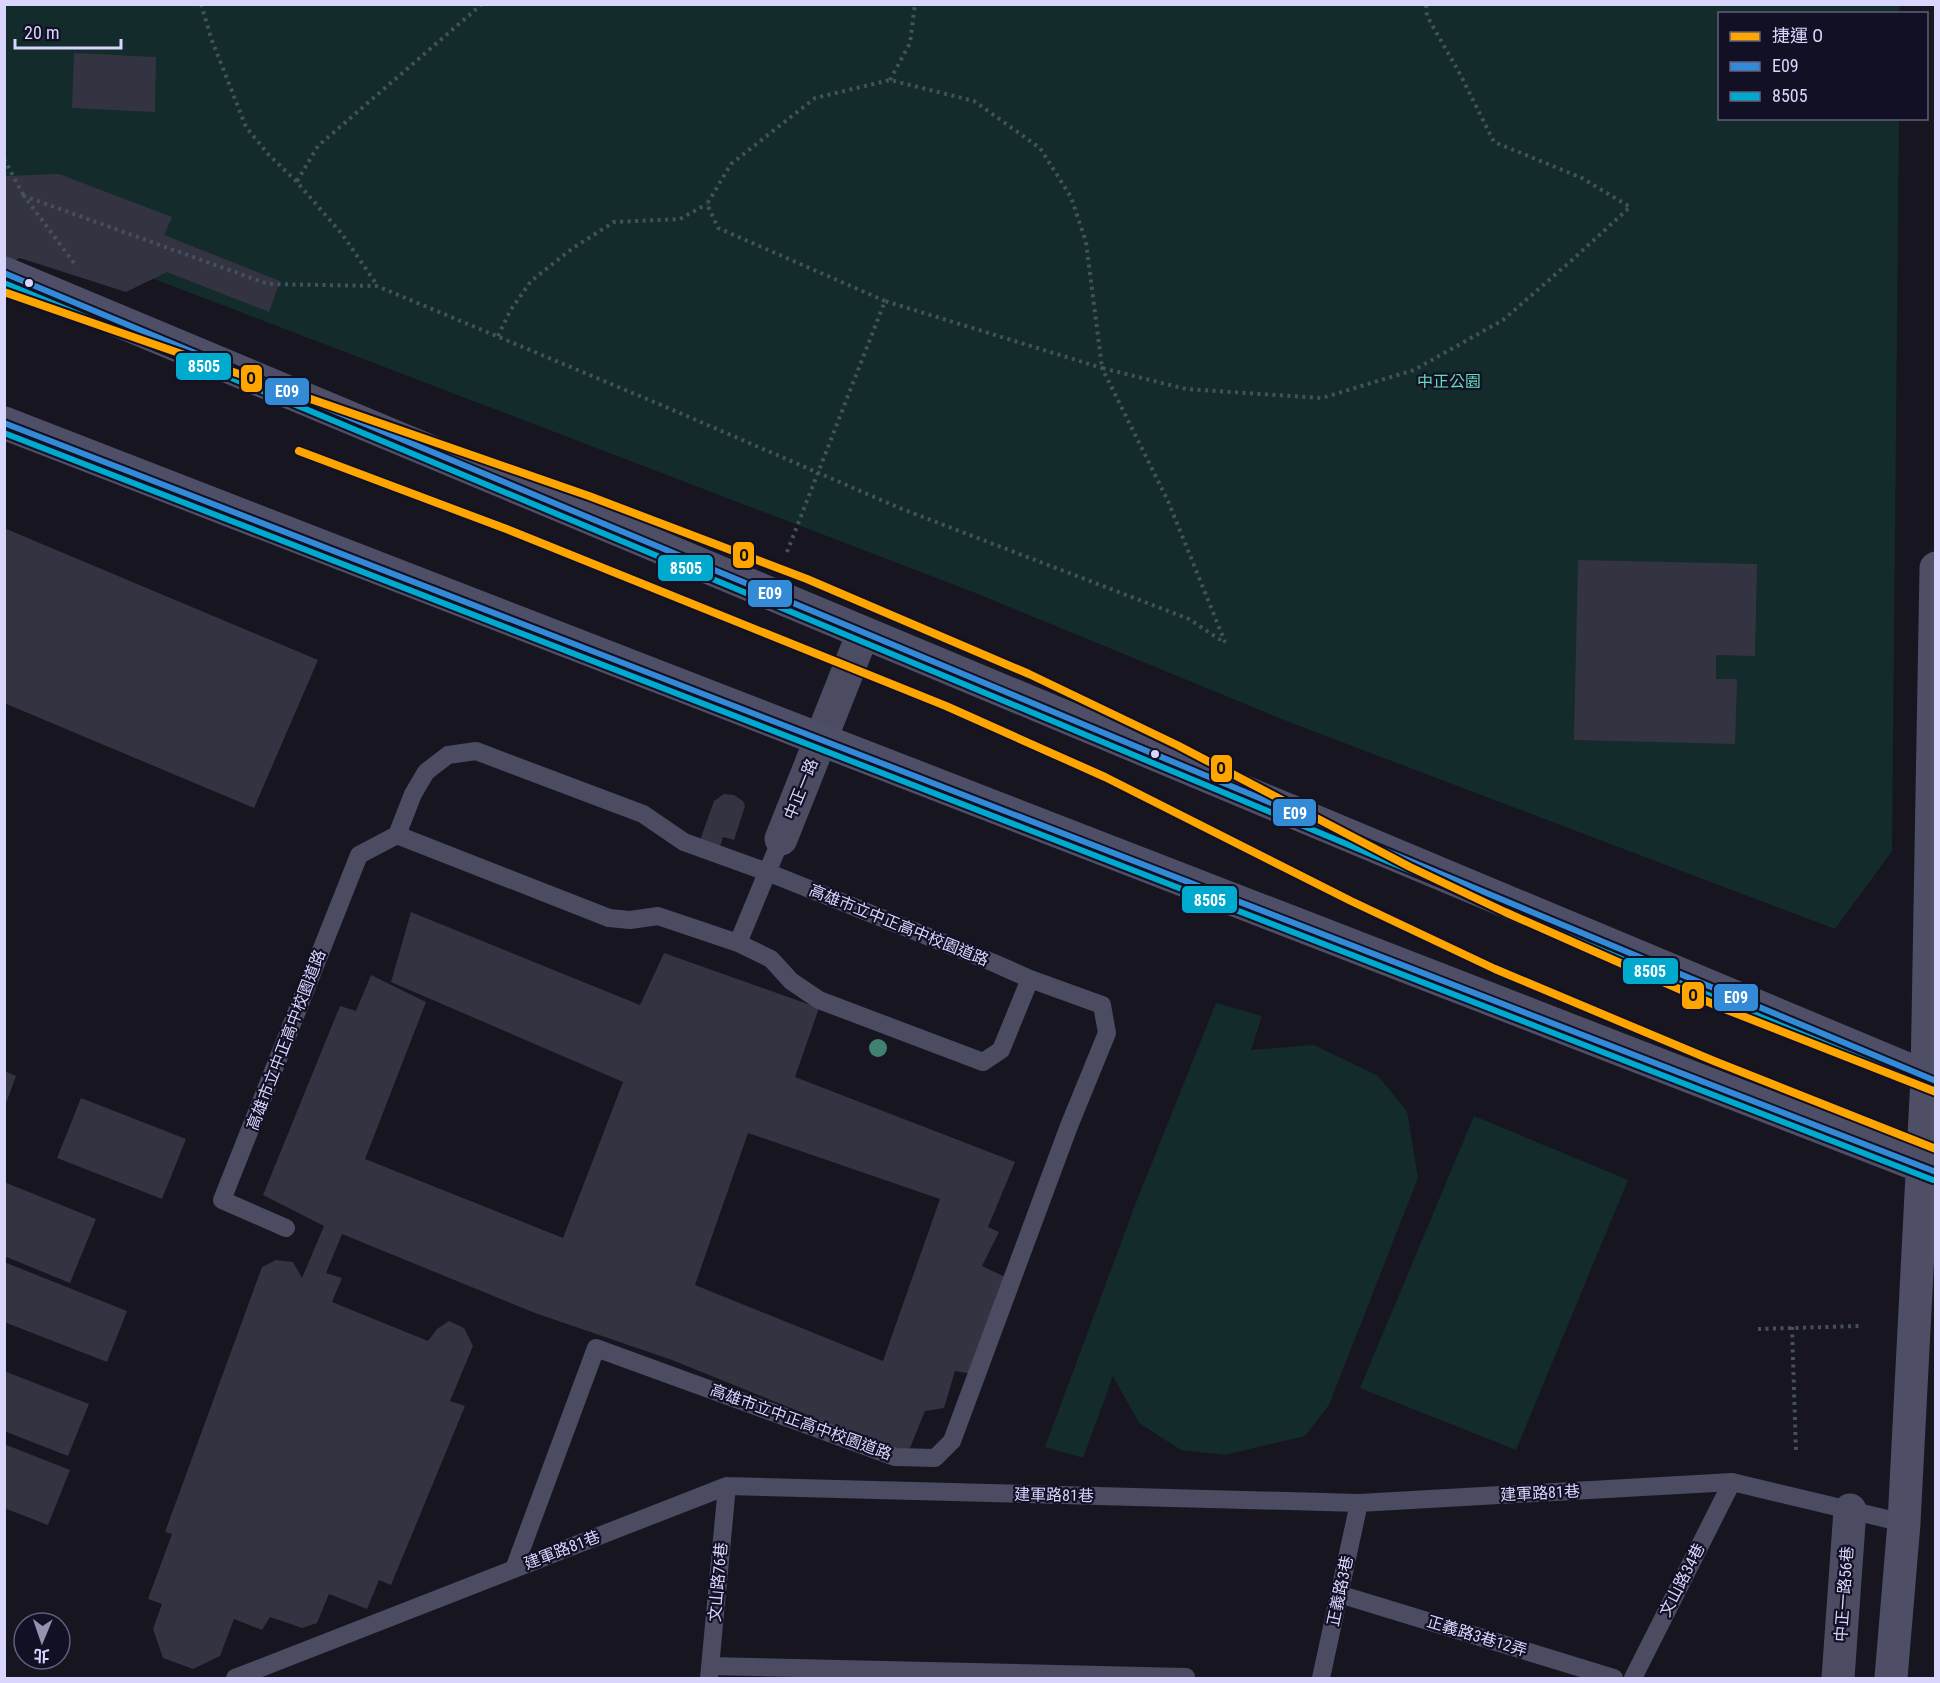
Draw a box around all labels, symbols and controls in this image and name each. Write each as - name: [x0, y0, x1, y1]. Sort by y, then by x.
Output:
- scale bar: [15, 12, 122, 50]
- legend: [1718, 12, 1928, 120]
- text: 20 m: [24, 22, 59, 43]
- text: 捷運 O: [1772, 25, 1823, 46]
- text: E09: [1772, 55, 1799, 76]
- text: 8505: [1772, 85, 1808, 106]
- unlabelled marker: [23, 277, 35, 289]
- line badge: 8505: [175, 352, 232, 381]
- text: 8505: [188, 357, 220, 376]
- line badge: O: [240, 364, 263, 393]
- text: O: [246, 369, 256, 388]
- park label: 中正公園: [1417, 372, 1481, 391]
- line badge: E09: [264, 377, 310, 406]
- text: E09: [275, 382, 299, 401]
- line badge: O: [732, 541, 755, 569]
- text: O: [739, 546, 749, 565]
- line badge: 8505: [657, 554, 714, 582]
- text: 8505: [670, 559, 702, 578]
- line badge: E09: [747, 579, 793, 608]
- text: E09: [758, 584, 782, 603]
- unlabelled marker: [1149, 748, 1161, 760]
- line badge: O: [1210, 754, 1233, 783]
- street label: 中正一路: [780, 756, 822, 822]
- text: O: [1216, 759, 1226, 778]
- line badge: E09: [1272, 798, 1317, 827]
- text: E09: [1283, 804, 1307, 823]
- street label: 高雄市立中正高中校園道路: [806, 880, 992, 970]
- line badge: 8505: [1181, 885, 1238, 914]
- text: 8505: [1194, 891, 1226, 910]
- street label: 高雄市立中正高中校園道路: [243, 947, 329, 1133]
- line badge: 8505: [1622, 957, 1679, 985]
- text: 8505: [1634, 962, 1666, 981]
- line badge: O: [1681, 981, 1705, 1010]
- line badge: E09: [1713, 983, 1759, 1012]
- text: O: [1688, 986, 1698, 1005]
- text: E09: [1724, 988, 1748, 1007]
- street label: 高雄市立中正高中校園道路: [708, 1380, 894, 1464]
- street label: 建軍路81巷: [1500, 1481, 1580, 1505]
- street label: 建軍路81巷: [1014, 1485, 1094, 1505]
- street label: 建軍路81巷: [521, 1527, 603, 1573]
- street label: 文山路34巷: [1655, 1540, 1709, 1620]
- street label: 文山路76巷: [705, 1541, 731, 1623]
- street label: 中正一路56巷: [1831, 1546, 1857, 1642]
- street label: 正義路3巷: [1323, 1554, 1357, 1628]
- north arrow: [12, 1611, 72, 1671]
- street label: 正義路3巷12弄: [1425, 1612, 1529, 1660]
- text: 北: [33, 1646, 50, 1665]

